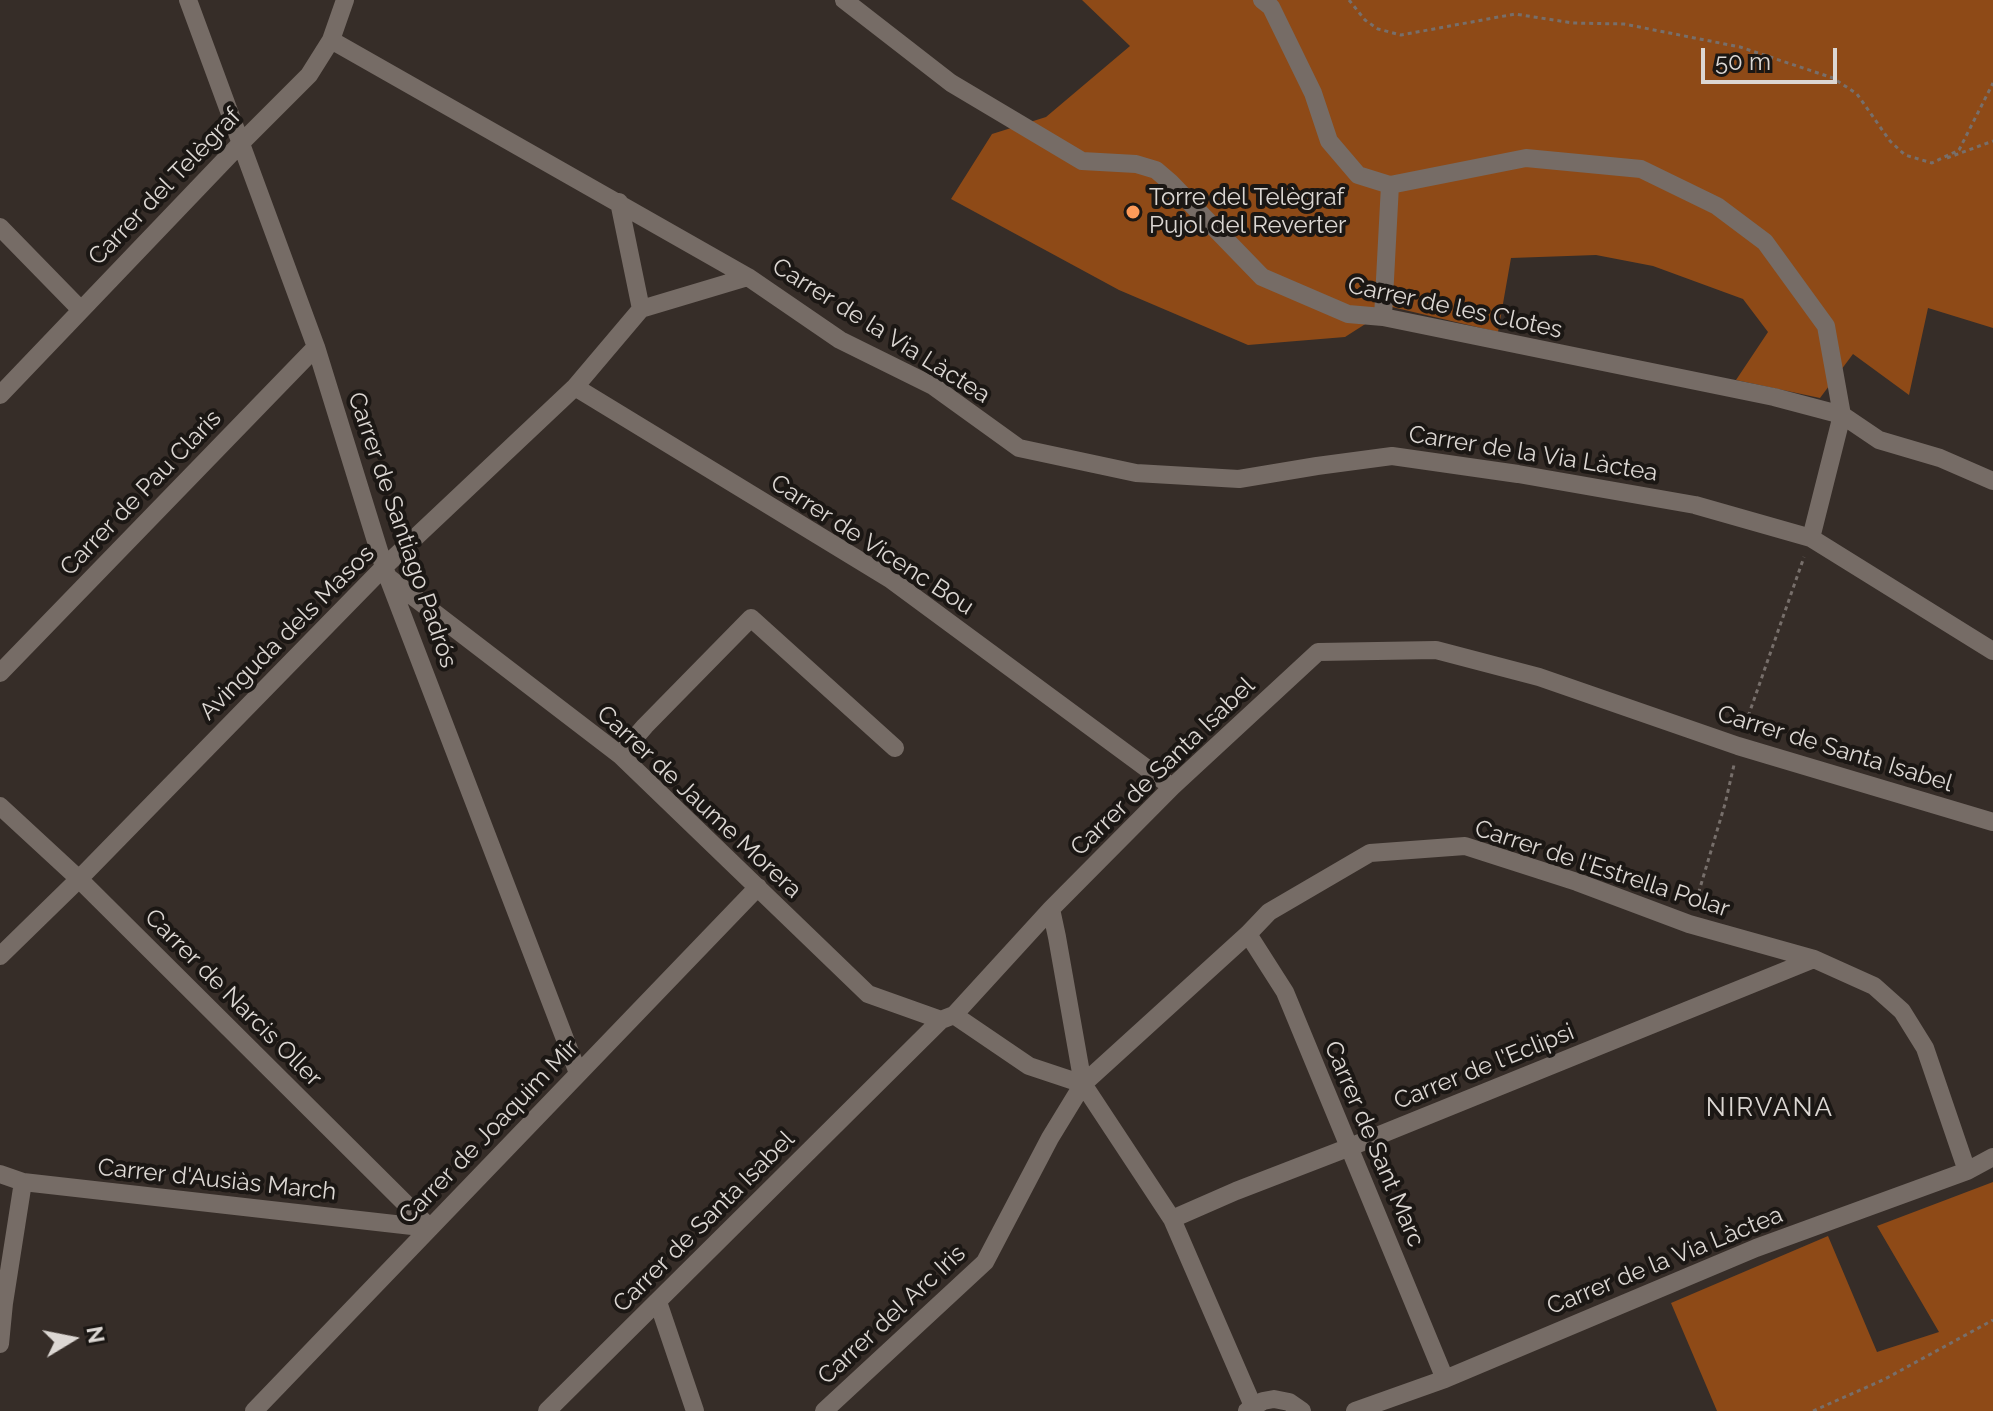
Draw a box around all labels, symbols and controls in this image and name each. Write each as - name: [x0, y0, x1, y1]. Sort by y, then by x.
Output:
- scale bar: [1705, 32, 1841, 82]
- text: 50 m: [1715, 47, 1771, 76]
- street label: Carrer del Telègraf: [83, 103, 247, 271]
- place label: Torre del Telègraf Pujol del Reverter: [1149, 184, 1346, 240]
- marker: Torre del Telègraf Pujol del Reverter: [1124, 203, 1142, 221]
- street label: Carrer de la Via Làctea: [767, 252, 995, 410]
- street label: Carrer de les Clotes: [1345, 271, 1565, 345]
- street label: Carrer de Santiago Padrós: [341, 388, 463, 672]
- street label: Carrer de Pau Claris: [54, 404, 228, 582]
- street label: Carrer de la Via Làctea: [1407, 420, 1659, 488]
- street label: Carrer de Vicenc Bou: [765, 469, 979, 621]
- street label: Avinguda dels Masos: [194, 540, 380, 726]
- street label: Carrer de Santa Isabel: [1065, 672, 1261, 862]
- street label: Carrer de Santa Isabel: [1714, 699, 1956, 799]
- street label: Carrer de Jaume Morera: [591, 700, 807, 904]
- street label: Carrer de l'Estrella Polar: [1471, 814, 1733, 924]
- street label: Carrer de Narcis Oller: [138, 903, 328, 1093]
- street label: Carrer de l'Eclipsi: [1390, 1018, 1578, 1116]
- street label: Carrer de Joaquim Mir: [393, 1034, 585, 1230]
- street label: Carrer de Sant Marc: [1318, 1037, 1430, 1251]
- district label: NIRVANA: [1706, 1092, 1834, 1124]
- street label: Carrer de Santa Isabel: [607, 1125, 801, 1319]
- street label: Carrer d'Ausiàs March: [96, 1153, 338, 1207]
- street label: Carrer de la Via Làctea: [1543, 1201, 1787, 1321]
- street label: Carrer del Arc Iris: [812, 1239, 972, 1391]
- north arrow: [32, 1299, 112, 1379]
- text: N: [81, 1324, 110, 1345]

